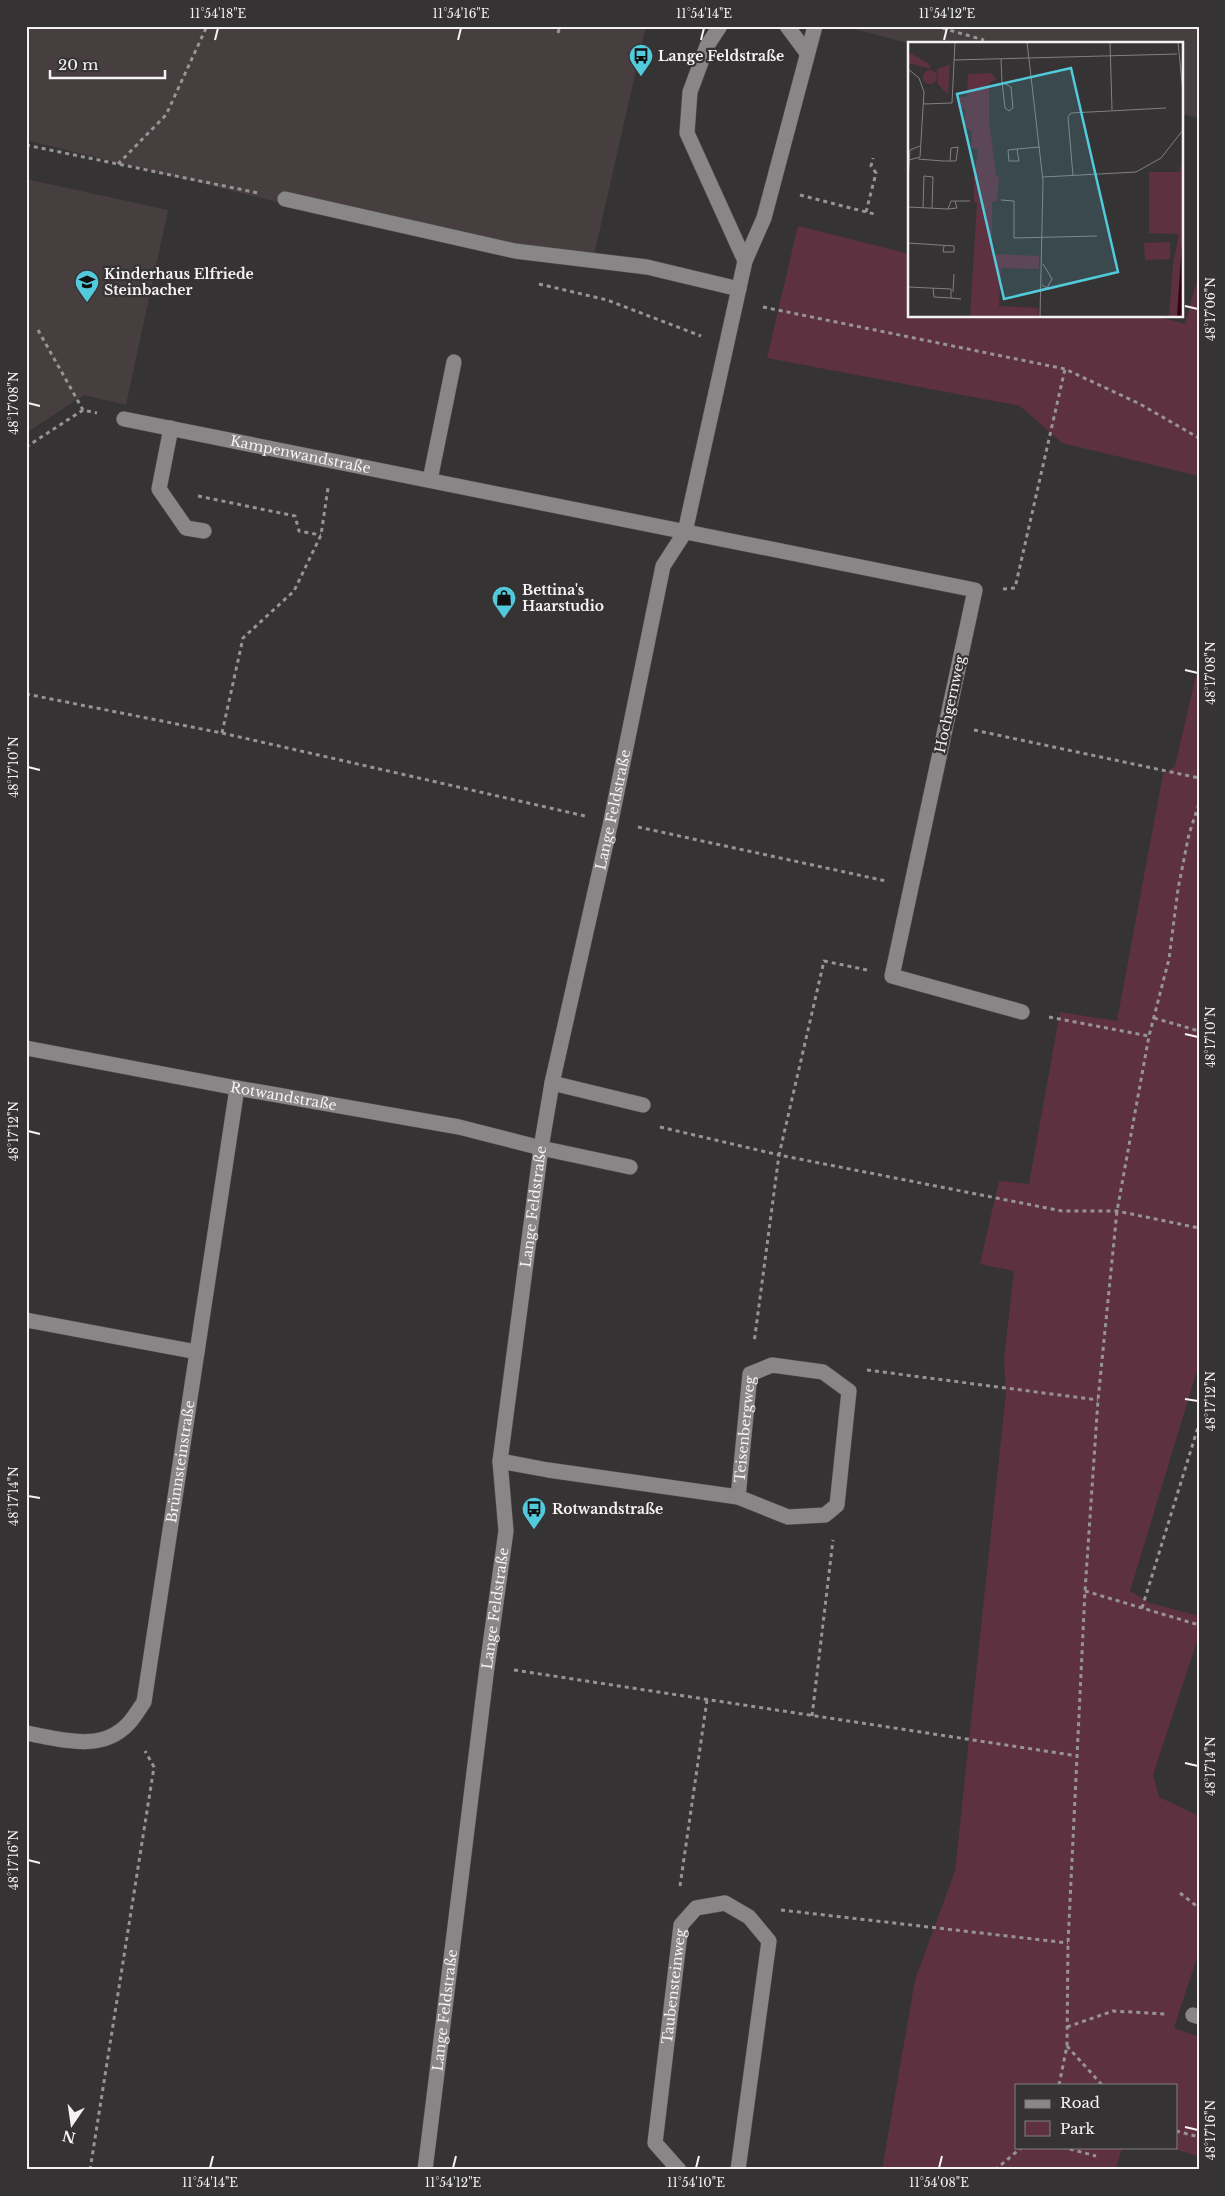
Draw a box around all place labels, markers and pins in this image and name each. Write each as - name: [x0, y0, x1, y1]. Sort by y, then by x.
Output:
- bus stop icon: Lange Feldstraße: [628, 43, 654, 77]
- place label: Lange Feldstraße: [658, 47, 784, 65]
- place label: Kinderhaus Elfriede Steinbacher: [104, 265, 254, 299]
- school or university icon: Kinderhaus Elfriede Steinbacher: [74, 269, 100, 303]
- place label: Bettina's Haarstudio: [522, 581, 604, 615]
- shop icon: Bettina's Haarstudio: [491, 585, 517, 619]
- bus stop icon: Rotwandstraße: [521, 1496, 547, 1530]
- place label: Rotwandstraße: [552, 1500, 663, 1518]

